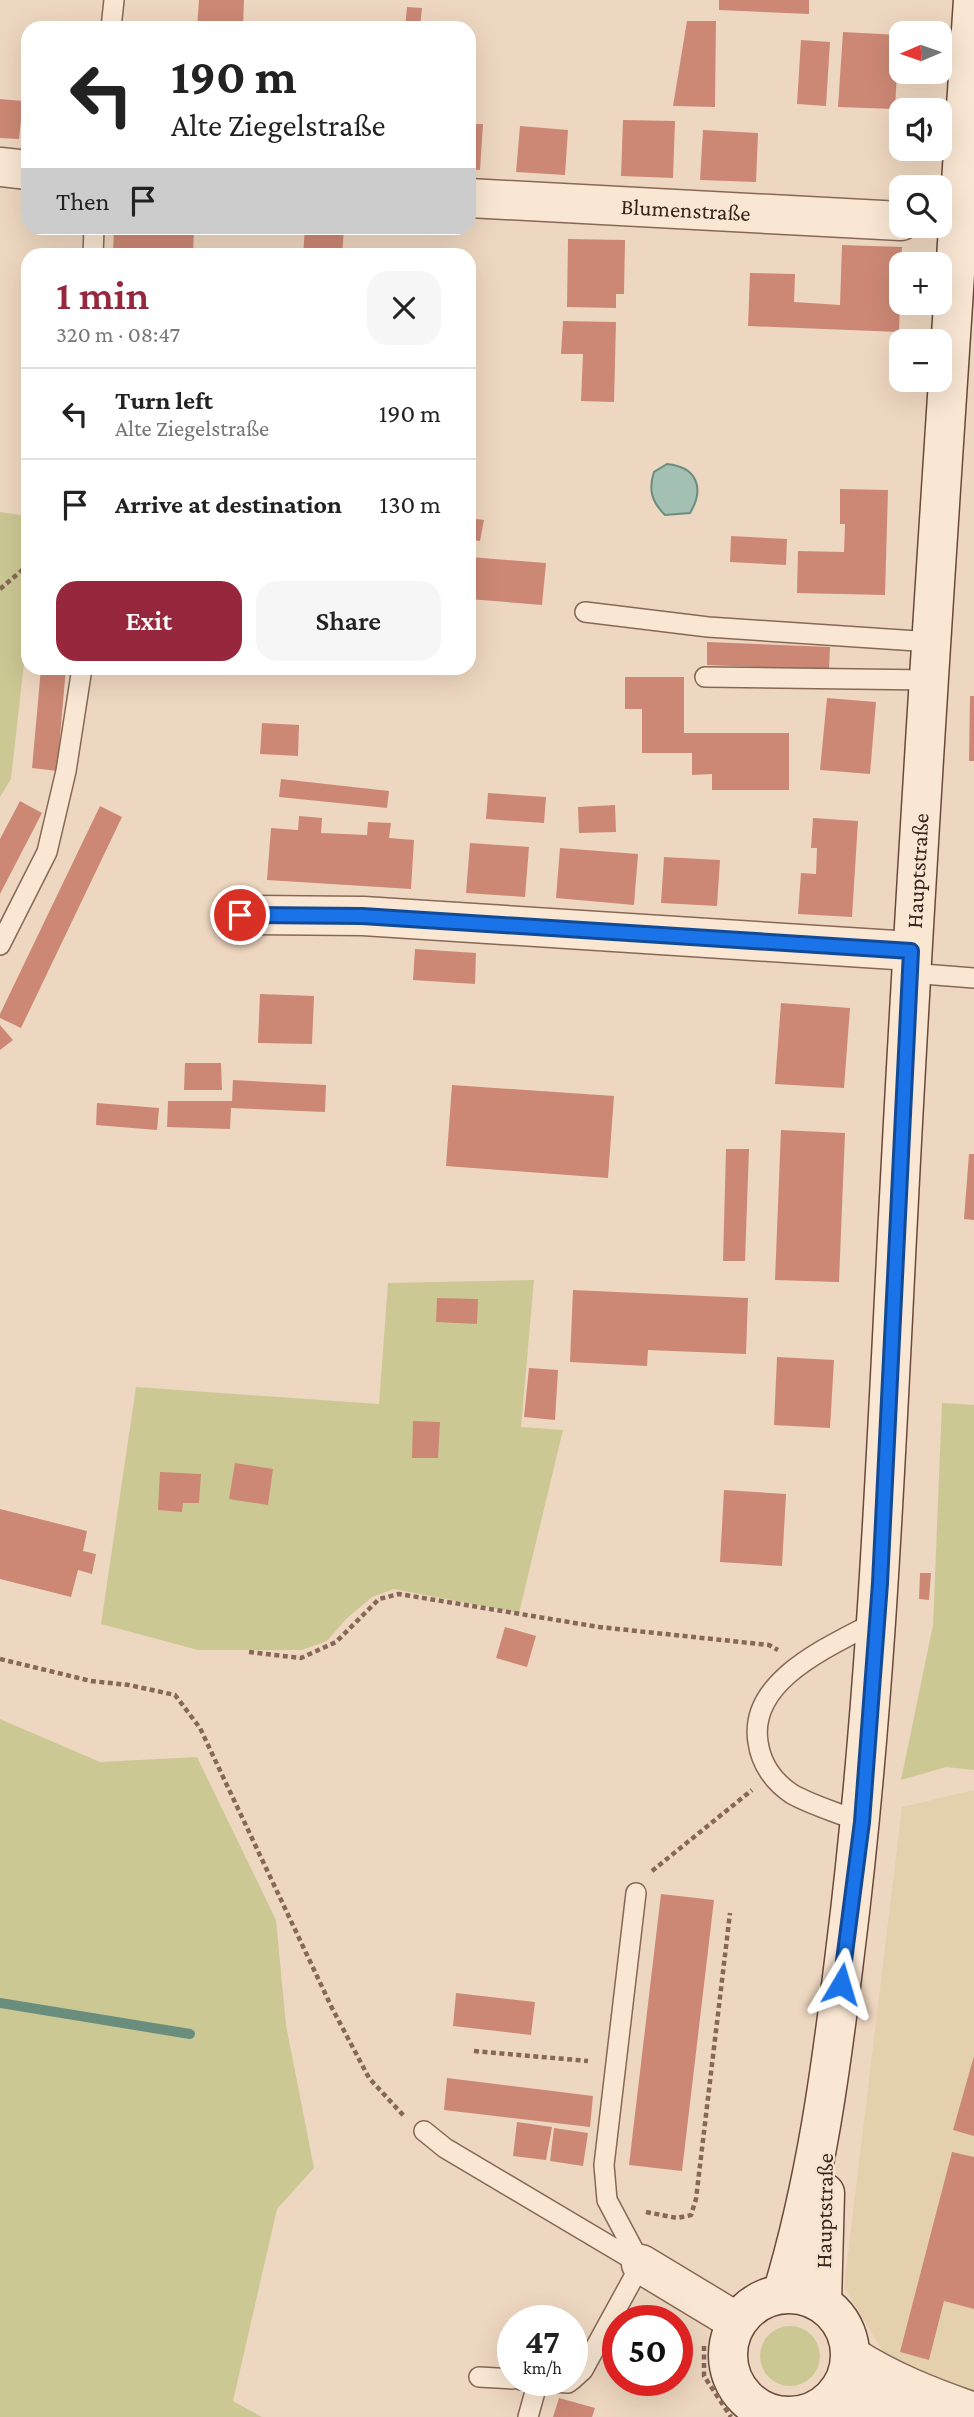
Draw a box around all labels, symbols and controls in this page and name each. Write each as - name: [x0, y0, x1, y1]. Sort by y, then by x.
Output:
- north arrow: [889, 21, 952, 84]
- map controls: [889, 21, 952, 392]
- icon: left: [56, 49, 147, 140]
- text: 190 m: [171, 49, 297, 104]
- button: sound: [889, 98, 952, 161]
- text: Alte Ziegelstraße: [171, 107, 386, 143]
- button: search: [889, 175, 952, 238]
- icon: arrive: [124, 182, 162, 220]
- text: Then: [56, 187, 110, 216]
- street label: Blumenstraße: [620, 193, 751, 226]
- button: +: [889, 252, 952, 315]
- text: 1 min: [56, 271, 149, 318]
- button: close: [367, 271, 441, 345]
- text: 320 m · 08:47: [56, 321, 180, 347]
- button: −: [889, 329, 952, 392]
- text: Turn left: [115, 386, 213, 415]
- icon: left: [56, 395, 94, 433]
- text: 190 m: [379, 399, 441, 428]
- text: Alte Ziegelstraße: [115, 415, 269, 441]
- icon: arrive: [56, 486, 94, 524]
- text: Arrive at destination: [115, 490, 342, 519]
- text: 130 m: [380, 490, 441, 519]
- button: Exit: [56, 581, 242, 661]
- button: Share: [256, 581, 441, 661]
- street label: Hauptstraße: [901, 812, 934, 929]
- pin: [210, 885, 270, 945]
- icon: arrive: [221, 896, 259, 934]
- position arrow: [804, 1947, 878, 2021]
- street label: Hauptstraße: [810, 2153, 838, 2269]
- speed limit sign: 50: [602, 2305, 693, 2396]
- text: 47: [525, 2322, 560, 2361]
- text: km/h: [523, 2358, 562, 2378]

